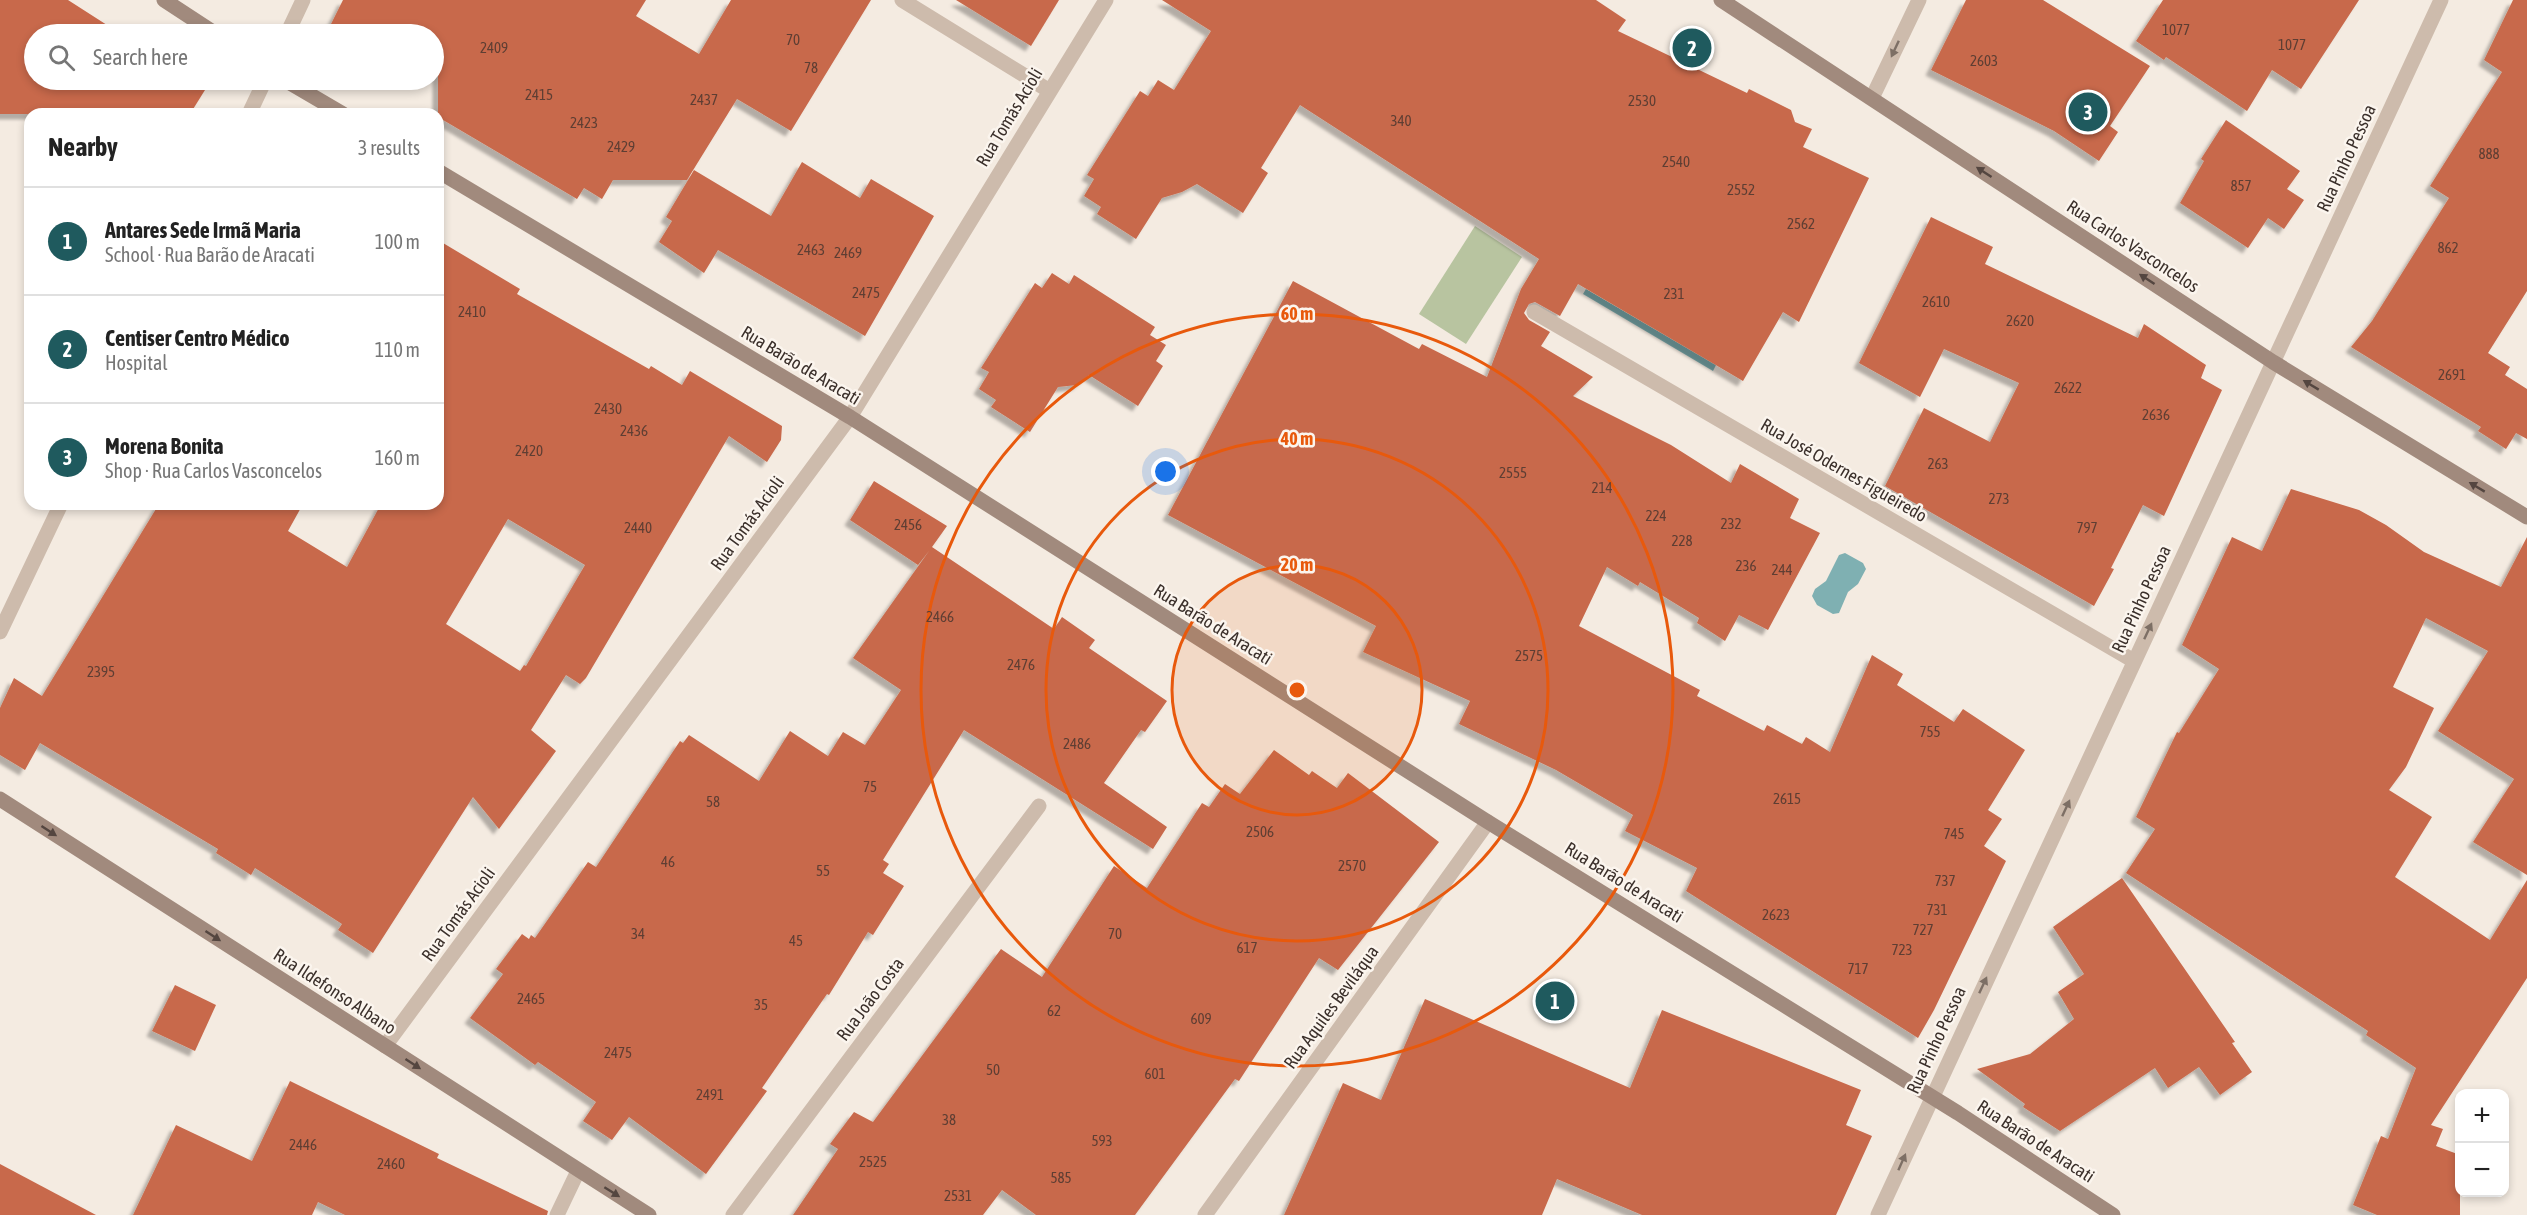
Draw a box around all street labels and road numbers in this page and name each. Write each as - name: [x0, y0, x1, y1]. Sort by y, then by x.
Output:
- street label: Rua Tomás Acioli: [971, 64, 1047, 170]
- street label: Rua Pinho Pessoa: [2312, 101, 2380, 215]
- street label: Rua Carlos Vasconcelos: [2063, 195, 2203, 297]
- street label: Rua Barão de Aracati: [738, 321, 864, 409]
- street label: Rua José Odernes Figueiredo: [1757, 414, 1931, 526]
- street label: Rua Tomás Acioli: [706, 472, 788, 574]
- street label: Rua Pinho Pessoa: [2107, 542, 2175, 656]
- street label: Rua Barão de Aracati: [1150, 579, 1276, 669]
- street label: Rua Barão de Aracati: [1561, 837, 1687, 927]
- street label: Rua Tomás Acioli: [417, 863, 499, 965]
- street label: Rua Aquiles Beviláqua: [1279, 941, 1383, 1073]
- street label: Rua Ildefonso Albano: [270, 944, 400, 1038]
- street label: Rua João Costa: [832, 953, 908, 1045]
- street label: Rua Pinho Pessoa: [1902, 983, 1970, 1097]
- street label: Rua Barão de Aracati: [1974, 1095, 2098, 1187]

